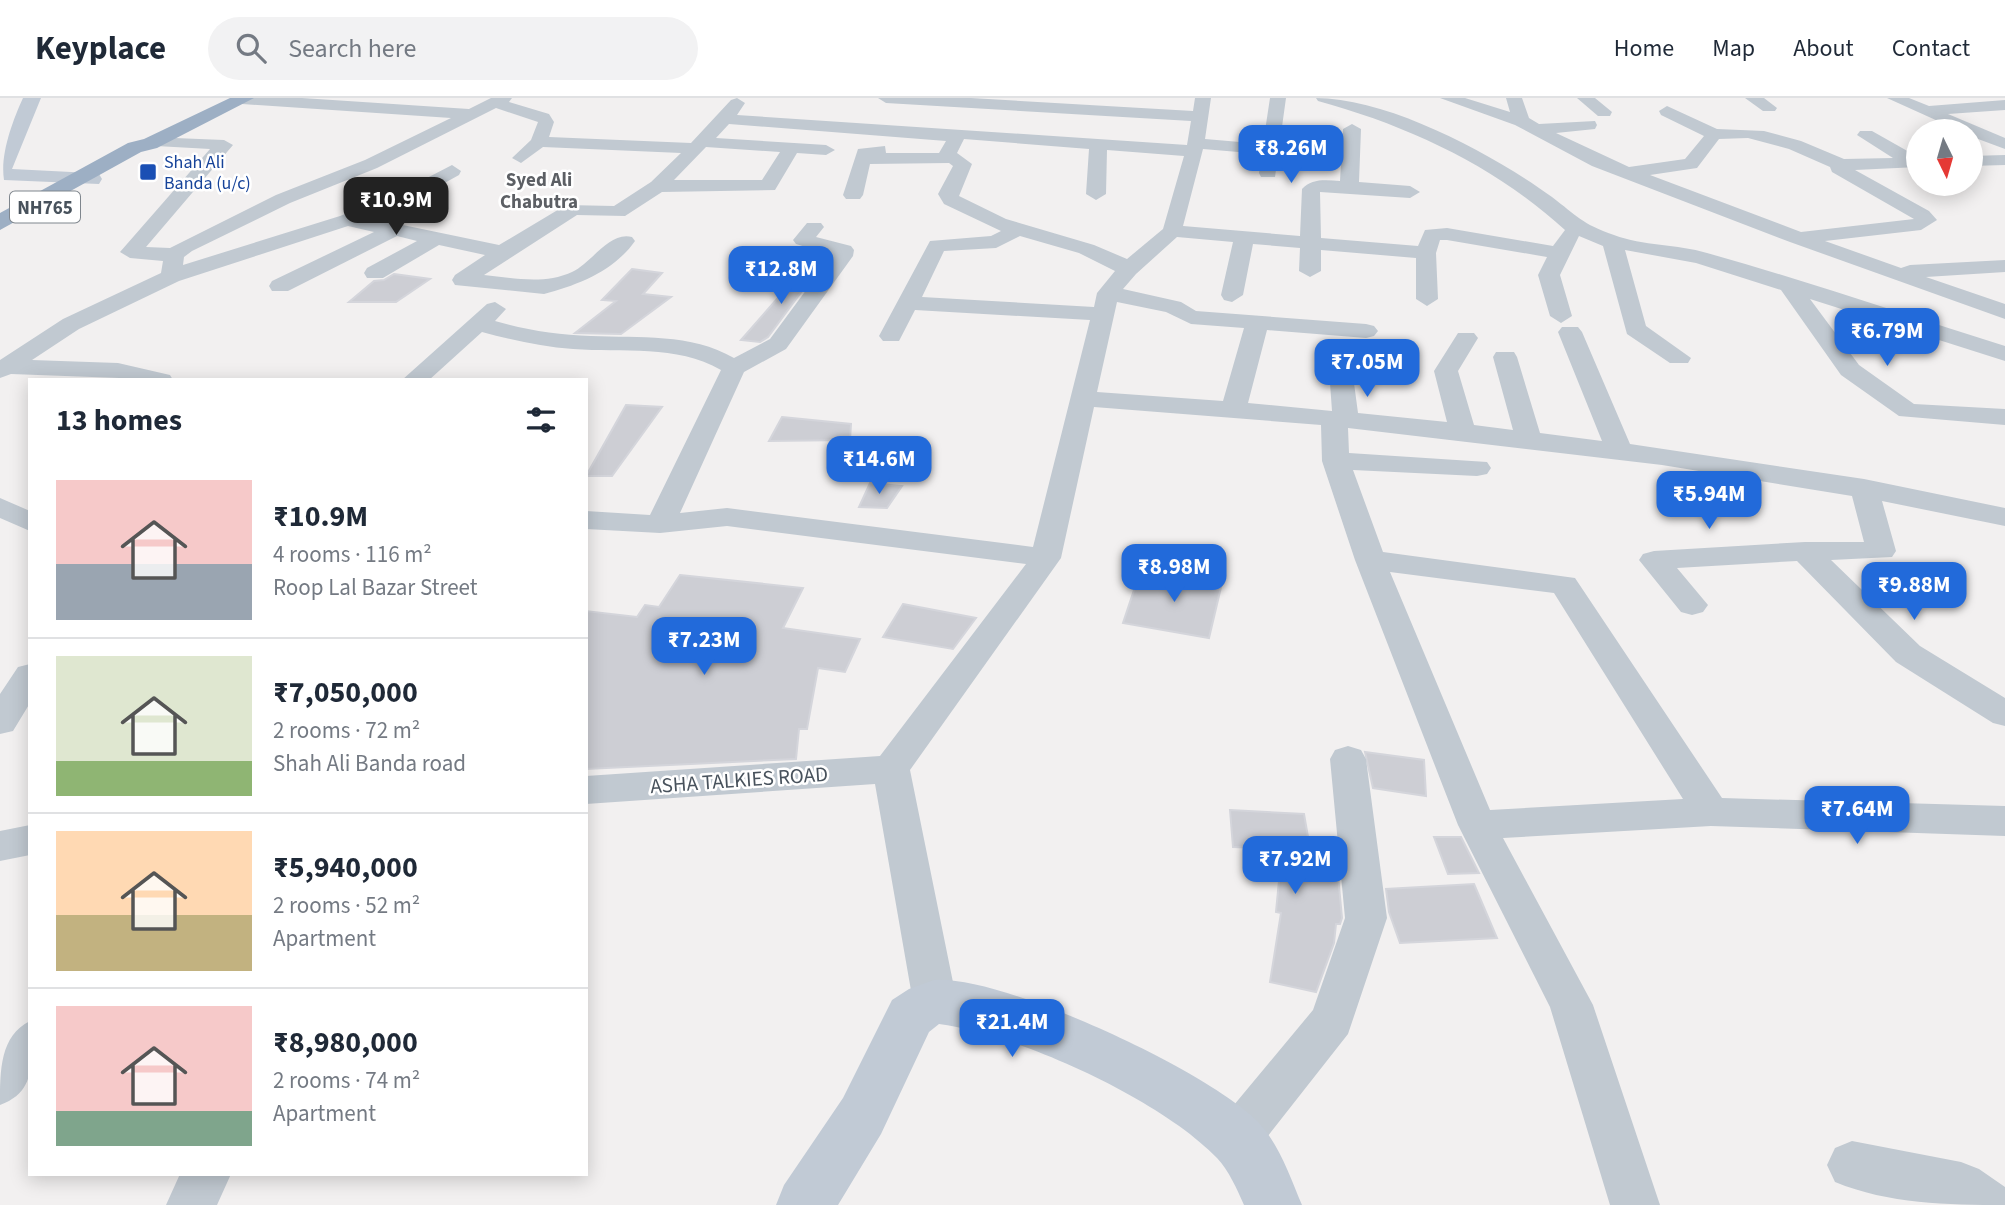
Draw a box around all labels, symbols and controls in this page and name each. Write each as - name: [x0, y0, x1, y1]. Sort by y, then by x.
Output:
- search box: [208, 17, 698, 80]
- text: Keyplace: [35, 25, 166, 72]
- icon: search: [232, 29, 270, 67]
- text: Search here: [288, 30, 416, 67]
- text: Home: [1614, 31, 1674, 66]
- text: Map: [1712, 31, 1755, 66]
- text: About: [1793, 31, 1854, 66]
- text: Contact: [1892, 31, 1970, 66]
- north arrow: [1906, 119, 1983, 196]
- map controls: [1906, 119, 1983, 196]
- pin: ₹8.26M: [1234, 126, 1348, 185]
- text: ₹8.26M: [1254, 131, 1328, 164]
- place label: Shah Ali Banda (u/c): [164, 150, 251, 196]
- marker: Shah Ali Banda (u/c): [138, 162, 158, 182]
- district label: Syed Ali Chabutra: [500, 167, 578, 216]
- pin: ₹10.9M: [339, 178, 453, 237]
- text: ₹10.9M: [359, 183, 433, 216]
- road number: NH765: [10, 192, 80, 222]
- pin: ₹12.8M: [724, 246, 838, 306]
- text: ₹12.8M: [744, 252, 818, 285]
- pin: ₹6.79M: [1830, 308, 1944, 368]
- text: ₹6.79M: [1850, 314, 1924, 347]
- pin: ₹7.05M: [1310, 340, 1424, 399]
- text: ₹7.05M: [1330, 345, 1404, 378]
- text: 13 homes: [56, 399, 182, 442]
- icon: filters: [522, 401, 560, 439]
- pin: ₹14.6M: [822, 436, 936, 496]
- text: ₹14.6M: [842, 442, 916, 475]
- pin: ₹5.94M: [1652, 472, 1766, 531]
- text: ₹5.94M: [1672, 477, 1746, 510]
- text: ₹10.9M: [273, 495, 368, 538]
- icon: home: [112, 508, 196, 592]
- text: 4 rooms · 116 m²: [273, 538, 432, 571]
- pin: ₹8.98M: [1117, 545, 1231, 604]
- text: ₹8.98M: [1137, 550, 1211, 583]
- pin: ₹9.88M: [1857, 562, 1971, 622]
- text: ₹9.88M: [1877, 568, 1951, 601]
- text: Roop Lal Bazar Street: [273, 571, 478, 604]
- pin: ₹7.23M: [647, 618, 761, 677]
- text: ₹7.23M: [667, 623, 741, 656]
- text: ₹7,050,000: [273, 671, 418, 714]
- icon: home: [112, 684, 196, 768]
- text: 2 rooms · 72 m²: [273, 714, 420, 747]
- text: Shah Ali Banda road: [273, 747, 466, 780]
- street label: ASHA TALKIES ROAD: [649, 759, 829, 801]
- pin: ₹7.64M: [1800, 786, 1914, 846]
- text: ₹7.64M: [1820, 792, 1894, 825]
- pin: ₹7.92M: [1238, 836, 1352, 896]
- text: ₹7.92M: [1258, 842, 1332, 875]
- text: ₹5,940,000: [273, 846, 418, 889]
- icon: home: [112, 859, 196, 943]
- text: 2 rooms · 52 m²: [273, 889, 420, 922]
- text: Apartment: [273, 922, 376, 955]
- pin: ₹21.4M: [955, 1000, 1069, 1059]
- text: ₹21.4M: [975, 1005, 1049, 1038]
- text: ₹8,980,000: [273, 1021, 418, 1064]
- icon: home: [112, 1034, 196, 1118]
- text: 2 rooms · 74 m²: [273, 1064, 420, 1097]
- text: Apartment: [273, 1097, 376, 1130]

